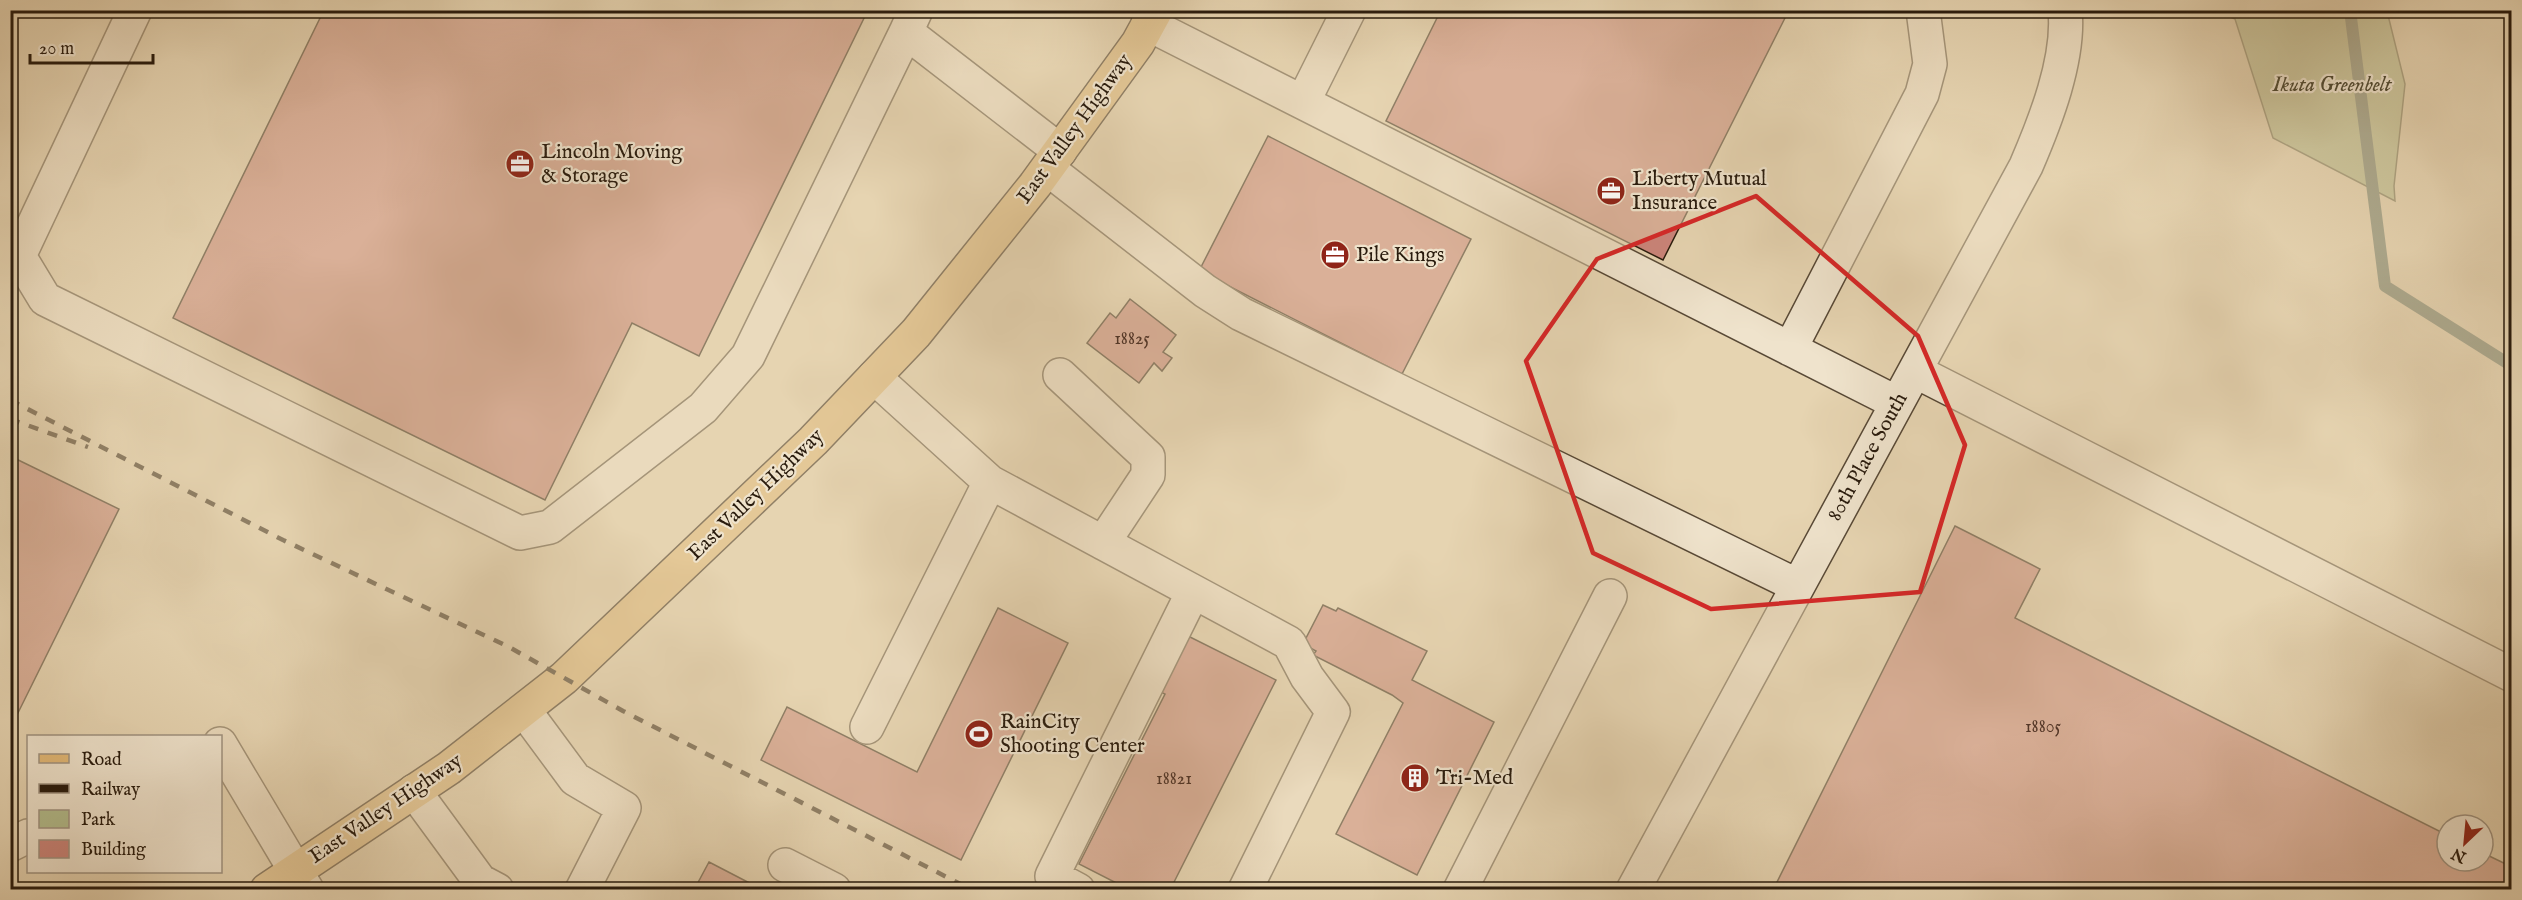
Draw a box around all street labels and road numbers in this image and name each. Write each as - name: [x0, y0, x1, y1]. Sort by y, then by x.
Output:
- street label: East Valley Highway: [1011, 48, 1139, 209]
- street label: 80th Place South: [1822, 388, 1914, 526]
- street label: East Valley Highway: [682, 423, 830, 567]
- street label: East Valley Highway: [304, 747, 468, 870]

